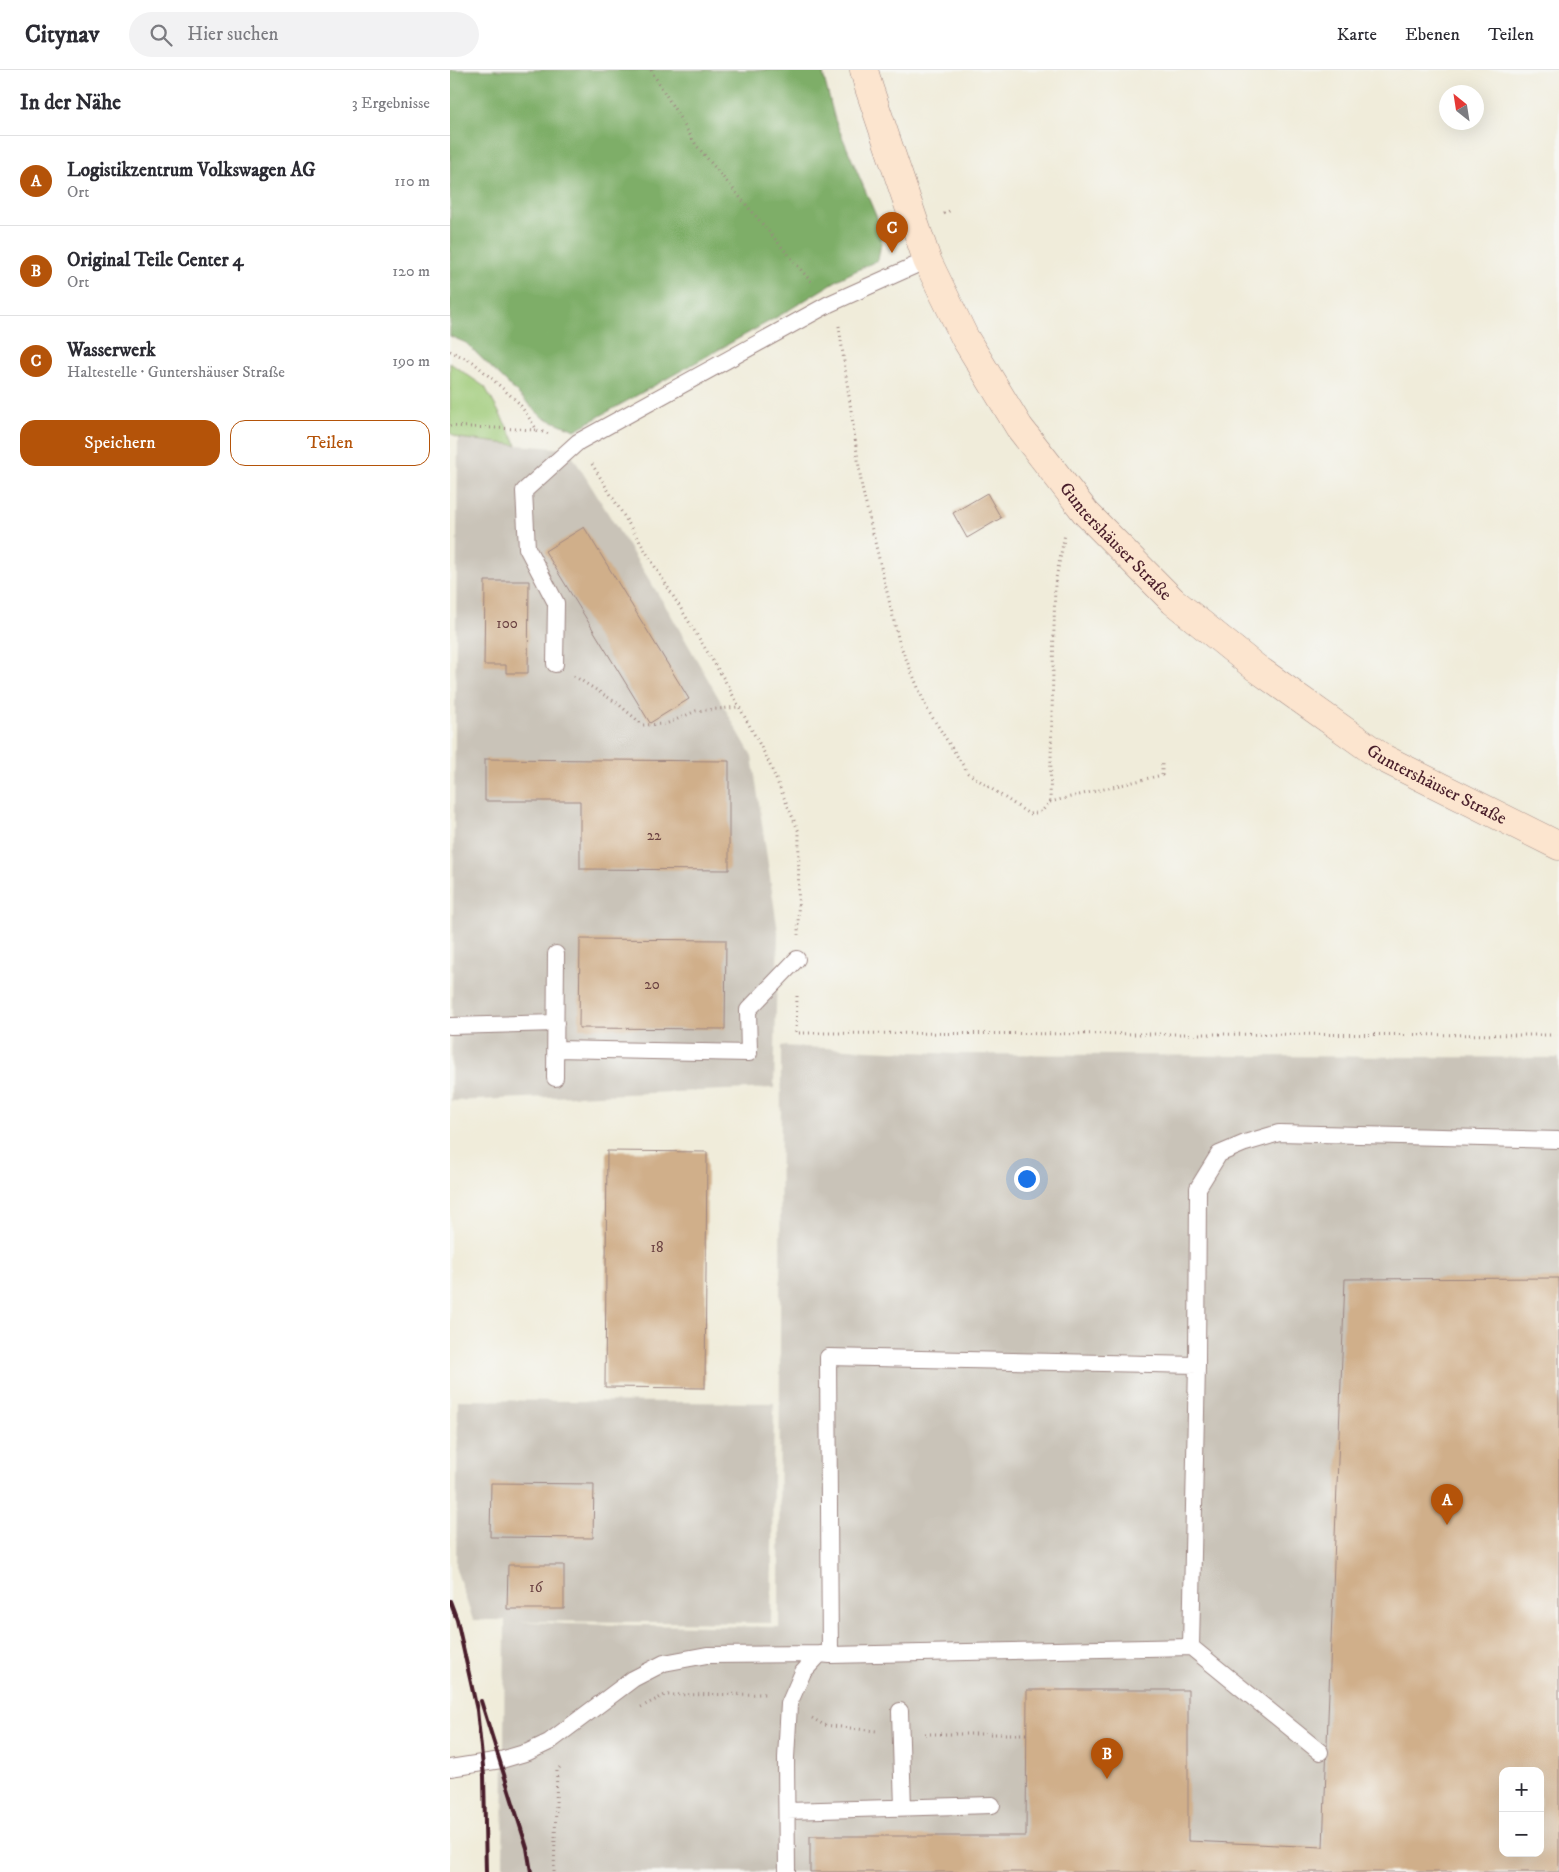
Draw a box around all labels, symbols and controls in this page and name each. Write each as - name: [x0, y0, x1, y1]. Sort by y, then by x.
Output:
- search box: [129, 12, 479, 57]
- text: Citynav: [25, 20, 99, 50]
- icon: search: [147, 21, 175, 49]
- text: Hier suchen: [187, 23, 279, 46]
- text: Karte: [1337, 24, 1377, 46]
- text: Ebenen: [1405, 24, 1460, 46]
- text: Teilen: [1488, 24, 1534, 46]
- north arrow: [1439, 85, 1484, 130]
- text: In der Nähe: [20, 90, 121, 116]
- text: 3 Ergebnisse: [352, 93, 430, 113]
- text: Logistikzentrum Volkswagen AG: [67, 159, 316, 182]
- text: A: [31, 171, 41, 191]
- text: 110 m: [394, 171, 430, 191]
- text: Ort: [67, 182, 89, 202]
- pin: C: [876, 212, 908, 253]
- text: Original Teile Center 4: [67, 249, 244, 272]
- text: B: [31, 261, 41, 281]
- text: 120 m: [392, 261, 430, 281]
- text: Ort: [67, 272, 89, 292]
- text: Wasserwerk: [67, 339, 156, 362]
- text: C: [31, 351, 41, 371]
- text: 190 m: [392, 351, 430, 371]
- text: Haltestelle · Guntershäuser Straße: [67, 362, 285, 382]
- button: Speichern: [20, 420, 220, 466]
- button: Teilen: [230, 420, 430, 466]
- street label: Guntershäuser Straße: [1054, 478, 1176, 605]
- house number: 100: [496, 614, 518, 633]
- street label: Guntershäuser Straße: [1362, 740, 1510, 830]
- house number: 22: [647, 826, 662, 845]
- house number: 20: [644, 975, 660, 994]
- your location: [1014, 1166, 1040, 1192]
- house number: 18: [650, 1238, 664, 1257]
- pin: A: [1431, 1484, 1463, 1525]
- house number: 16: [529, 1578, 544, 1597]
- pin: B: [1091, 1738, 1123, 1779]
- map controls: [1499, 1767, 1544, 1857]
- button: +: [1499, 1767, 1544, 1812]
- button: −: [1499, 1812, 1544, 1857]

